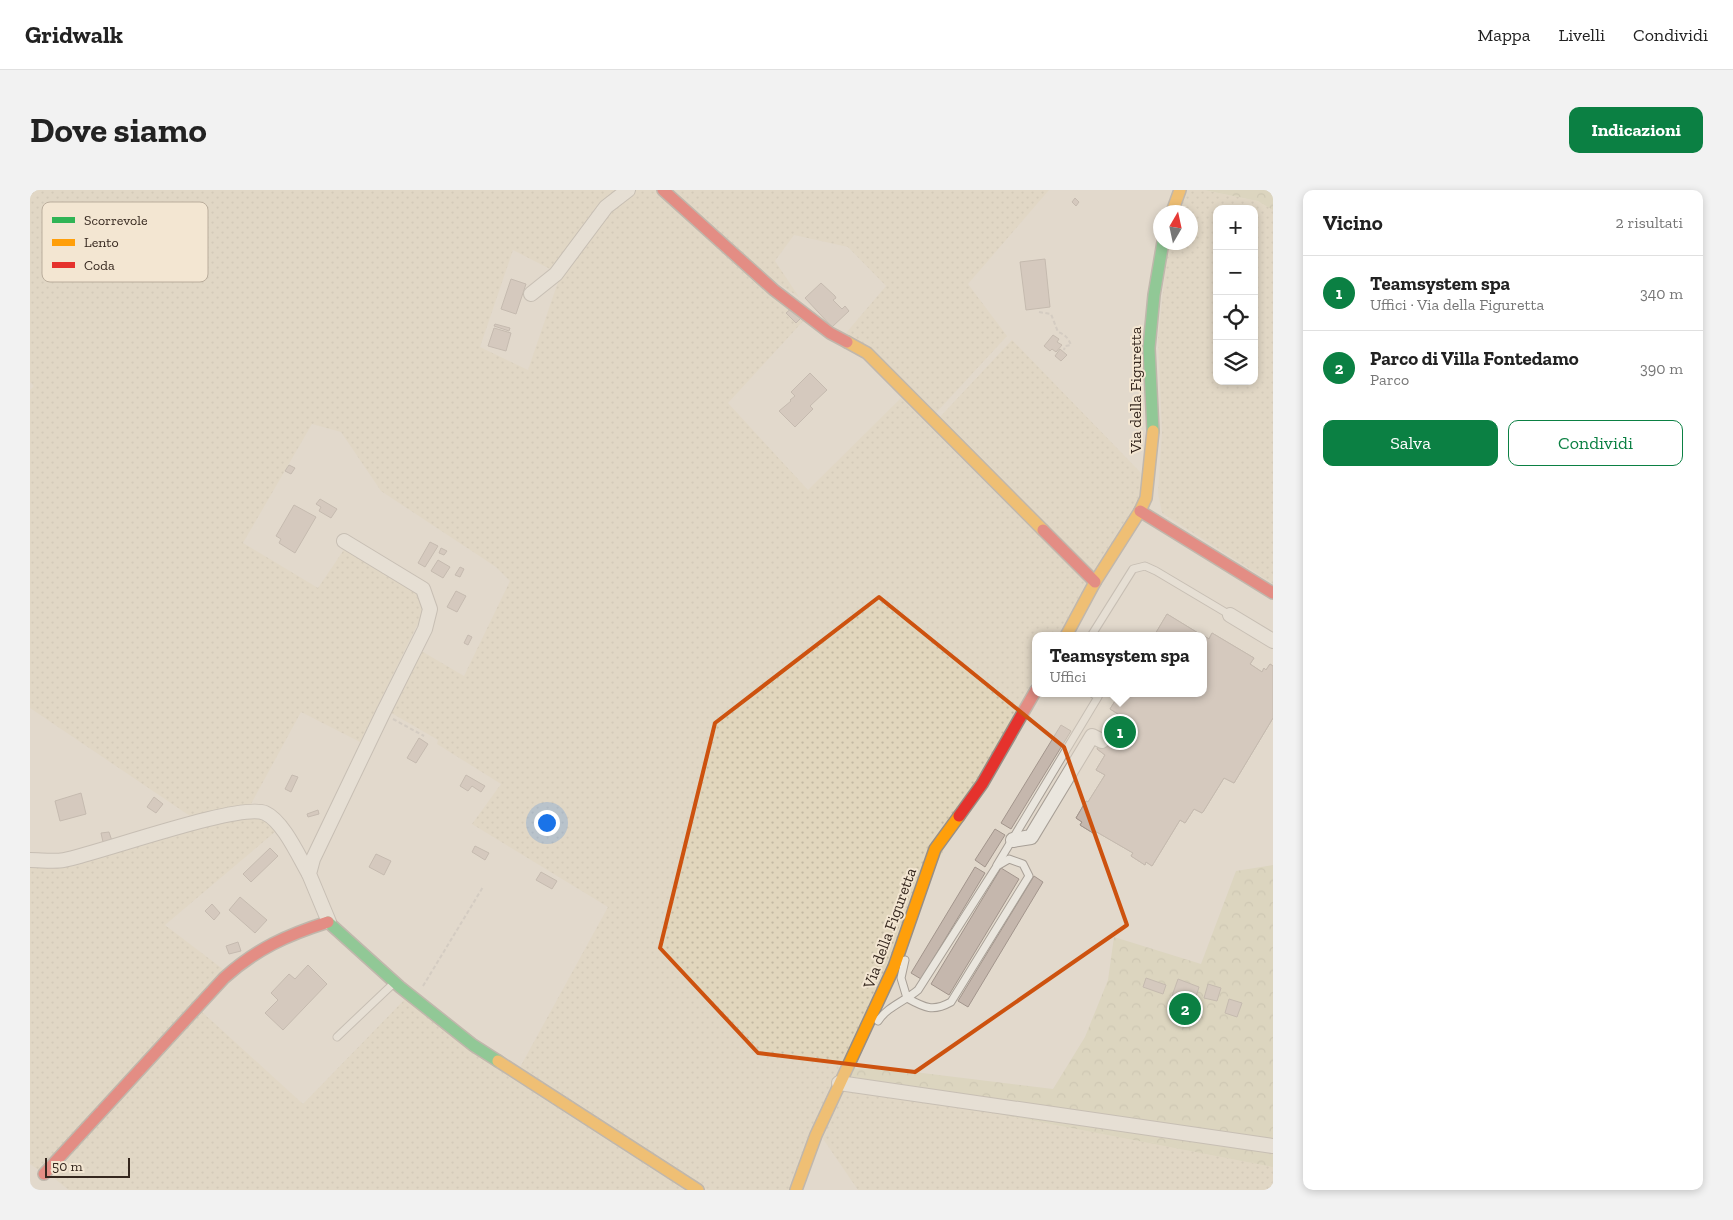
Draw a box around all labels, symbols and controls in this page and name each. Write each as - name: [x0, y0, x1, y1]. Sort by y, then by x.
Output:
- text: Gridwalk: [25, 20, 123, 49]
- text: Mappa: [1478, 24, 1530, 46]
- text: Livelli: [1558, 24, 1605, 46]
- text: Condividi: [1633, 24, 1708, 46]
- button: Indicazioni: [1569, 107, 1703, 153]
- text: Dove siamo: [30, 109, 207, 151]
- legend: [42, 202, 208, 282]
- north arrow: [1153, 205, 1198, 250]
- map controls: [1213, 205, 1258, 385]
- button: +: [1213, 205, 1258, 250]
- text: Vicino: [1323, 210, 1383, 235]
- text: Scorrevole: [84, 212, 148, 229]
- text: 2 risultati: [1616, 213, 1683, 232]
- text: Lento: [84, 234, 119, 251]
- button: −: [1213, 250, 1258, 295]
- text: Coda: [84, 257, 115, 274]
- text: Teamsystem spa: [1370, 272, 1510, 295]
- text: 1: [1336, 284, 1342, 303]
- text: 340 m: [1640, 284, 1683, 303]
- button: locate: [1213, 295, 1258, 340]
- text: Uffici · Via della Figuretta: [1370, 295, 1544, 314]
- street label: Via della Figuretta: [1126, 326, 1145, 455]
- button: layers: [1213, 340, 1258, 385]
- text: Parco di Villa Fontedamo: [1370, 347, 1579, 370]
- text: 2: [1335, 359, 1343, 378]
- text: 390 m: [1640, 359, 1683, 378]
- text: Parco: [1370, 370, 1409, 389]
- button: Salva: [1323, 420, 1498, 466]
- button: Condividi: [1508, 420, 1683, 466]
- popup: [1032, 632, 1207, 697]
- text: Teamsystem spa: [1049, 644, 1190, 667]
- text: Uffici: [1049, 667, 1086, 686]
- pin: 1: [1104, 713, 1136, 751]
- your location: [534, 810, 560, 836]
- street label: Via della Figuretta: [858, 865, 920, 992]
- pin: 2: [1169, 990, 1201, 1028]
- scale bar: [45, 1155, 130, 1178]
- text: 50 m: [52, 1158, 83, 1175]

